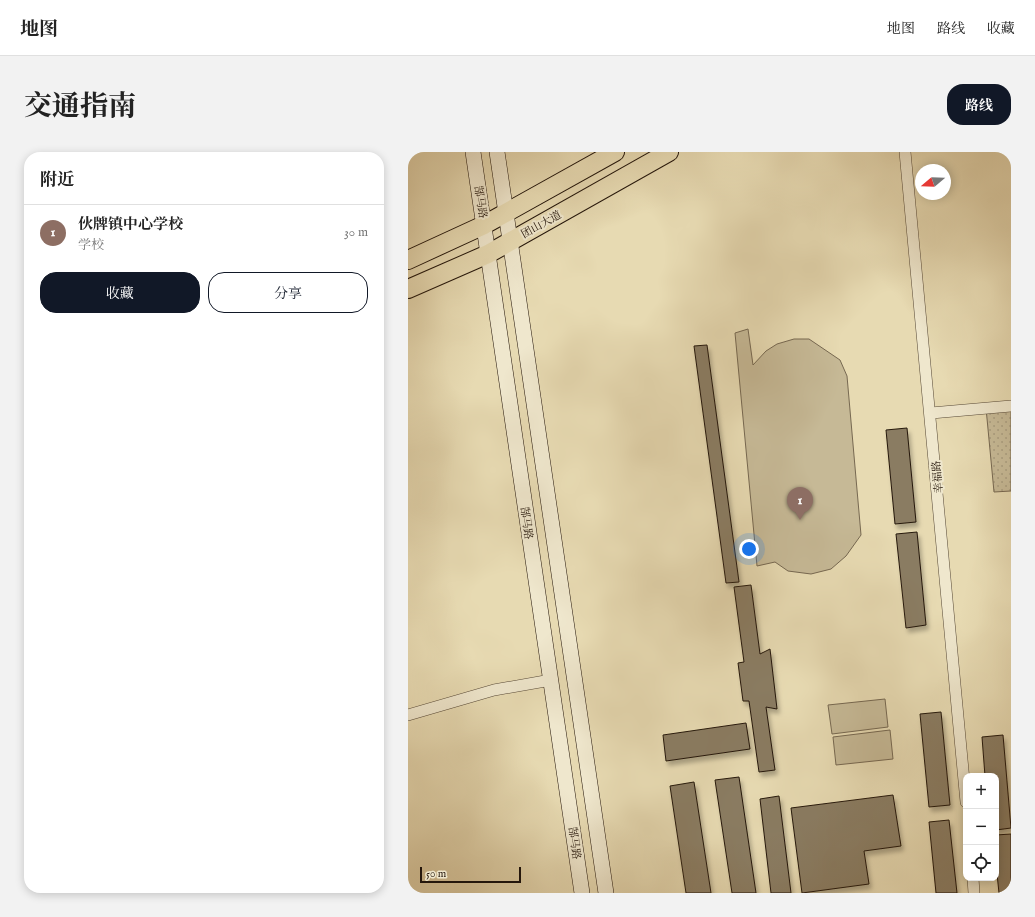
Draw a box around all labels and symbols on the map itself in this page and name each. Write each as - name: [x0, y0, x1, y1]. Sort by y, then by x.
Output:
- north arrow: [915, 164, 951, 200]
- street label: 郜马路: [471, 185, 490, 220]
- street label: 团山大道: [519, 208, 564, 242]
- street label: 幸福路: [930, 460, 946, 494]
- pin: 1: [787, 487, 813, 520]
- street label: 郜马路: [517, 506, 535, 540]
- your location: [739, 539, 759, 559]
- street label: 郜马路: [565, 826, 583, 860]
- scale bar: [420, 865, 521, 884]

